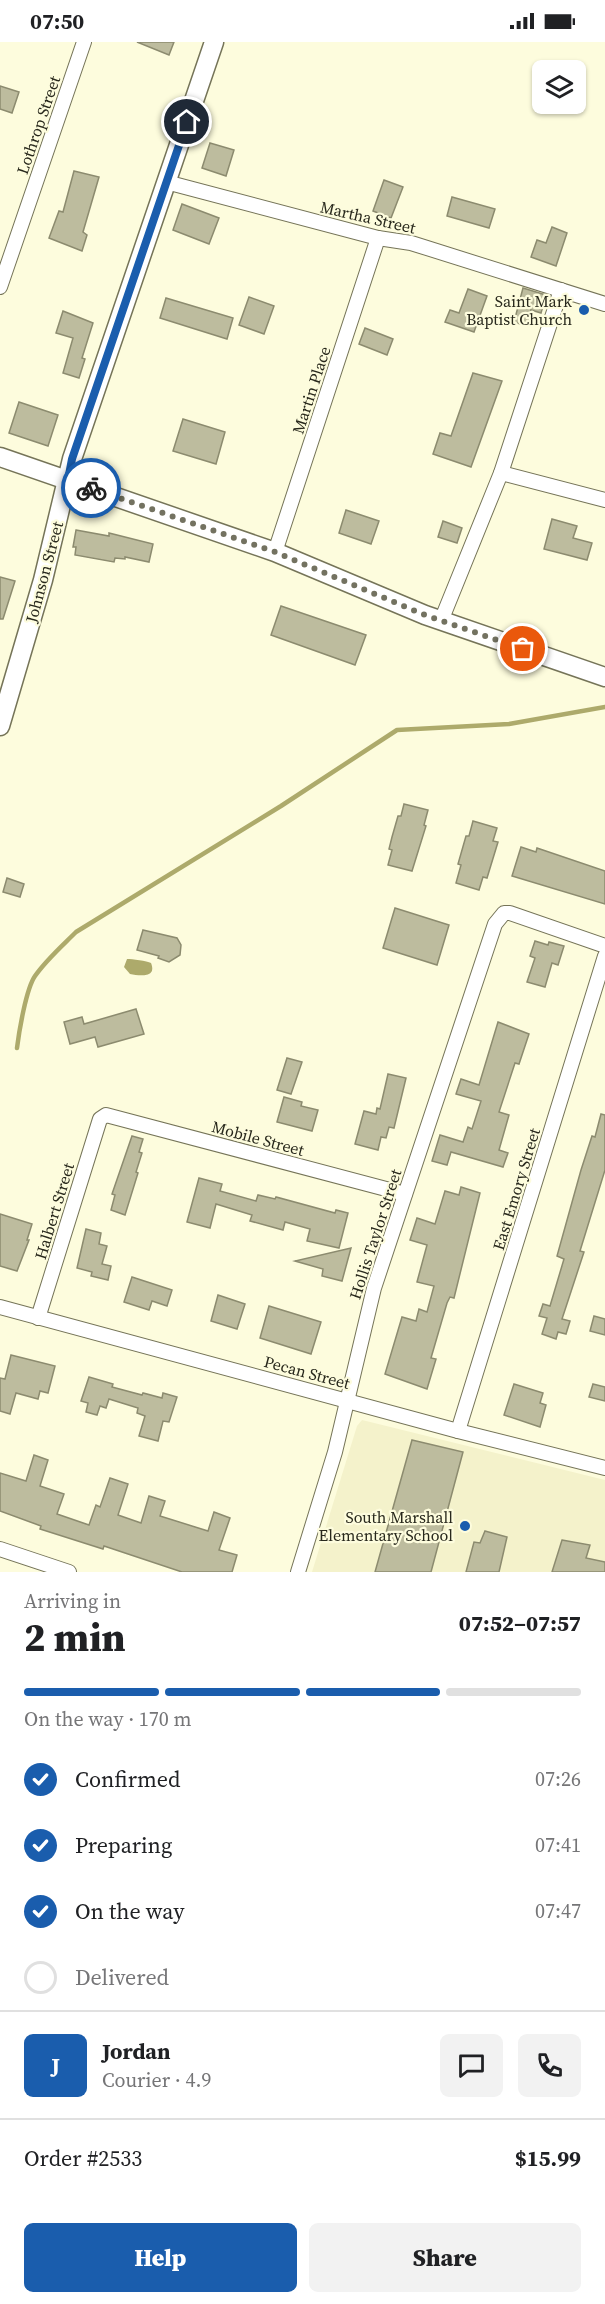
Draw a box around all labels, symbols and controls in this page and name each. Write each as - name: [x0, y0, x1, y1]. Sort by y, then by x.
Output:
- text: 07:50: [30, 6, 84, 36]
- map controls: [532, 60, 586, 114]
- button: layers: [532, 60, 586, 114]
- street label: Lothrop Street: [11, 72, 65, 177]
- pin: [161, 96, 212, 147]
- icon: home: [170, 105, 203, 138]
- street label: Martha Street: [318, 195, 419, 239]
- place label: Saint Mark Baptist Church: [466, 290, 572, 330]
- marker: Saint Mark Baptist Church: [577, 303, 591, 317]
- street label: Martin Place: [287, 343, 335, 437]
- courier: [61, 458, 121, 518]
- icon: bike: [75, 472, 108, 505]
- street label: Johnson Street: [20, 518, 68, 626]
- pin: [497, 623, 548, 674]
- icon: bag: [506, 632, 539, 665]
- street label: Mobile Street: [209, 1115, 307, 1161]
- street label: East Emory Street: [487, 1124, 545, 1253]
- street label: Halbert Street: [29, 1159, 79, 1262]
- street label: Hollis Taylor Street: [344, 1165, 407, 1302]
- street label: Pecan Street: [262, 1350, 353, 1394]
- place label: South Marshall Elementary School: [319, 1506, 453, 1546]
- marker: South Marshall Elementary School: [458, 1519, 472, 1533]
- text: Arriving in: [24, 1587, 121, 1615]
- text: 07:52–07:57: [459, 1608, 581, 1638]
- text: 2 min: [24, 1611, 126, 1664]
- text: On the way · 170 m: [24, 1705, 191, 1733]
- icon: check: [24, 1763, 57, 1796]
- text: Confirmed: [75, 1764, 180, 1794]
- text: 07:26: [535, 1765, 581, 1793]
- icon: check: [24, 1829, 57, 1862]
- text: Preparing: [75, 1830, 172, 1860]
- text: 07:41: [535, 1831, 581, 1859]
- icon: check: [24, 1895, 57, 1928]
- text: On the way: [75, 1896, 184, 1926]
- text: 07:47: [535, 1897, 581, 1925]
- text: Delivered: [75, 1962, 169, 1992]
- button: chat: [440, 2034, 503, 2097]
- button: phone: [518, 2034, 581, 2097]
- text: Jordan: [102, 2036, 170, 2066]
- text: J: [51, 2050, 60, 2080]
- text: Courier · 4.9: [102, 2066, 211, 2094]
- text: Order #2533: [24, 2143, 142, 2173]
- text: $15.99: [515, 2143, 581, 2173]
- button: Help: [24, 2223, 297, 2292]
- button: Share: [309, 2223, 581, 2292]

